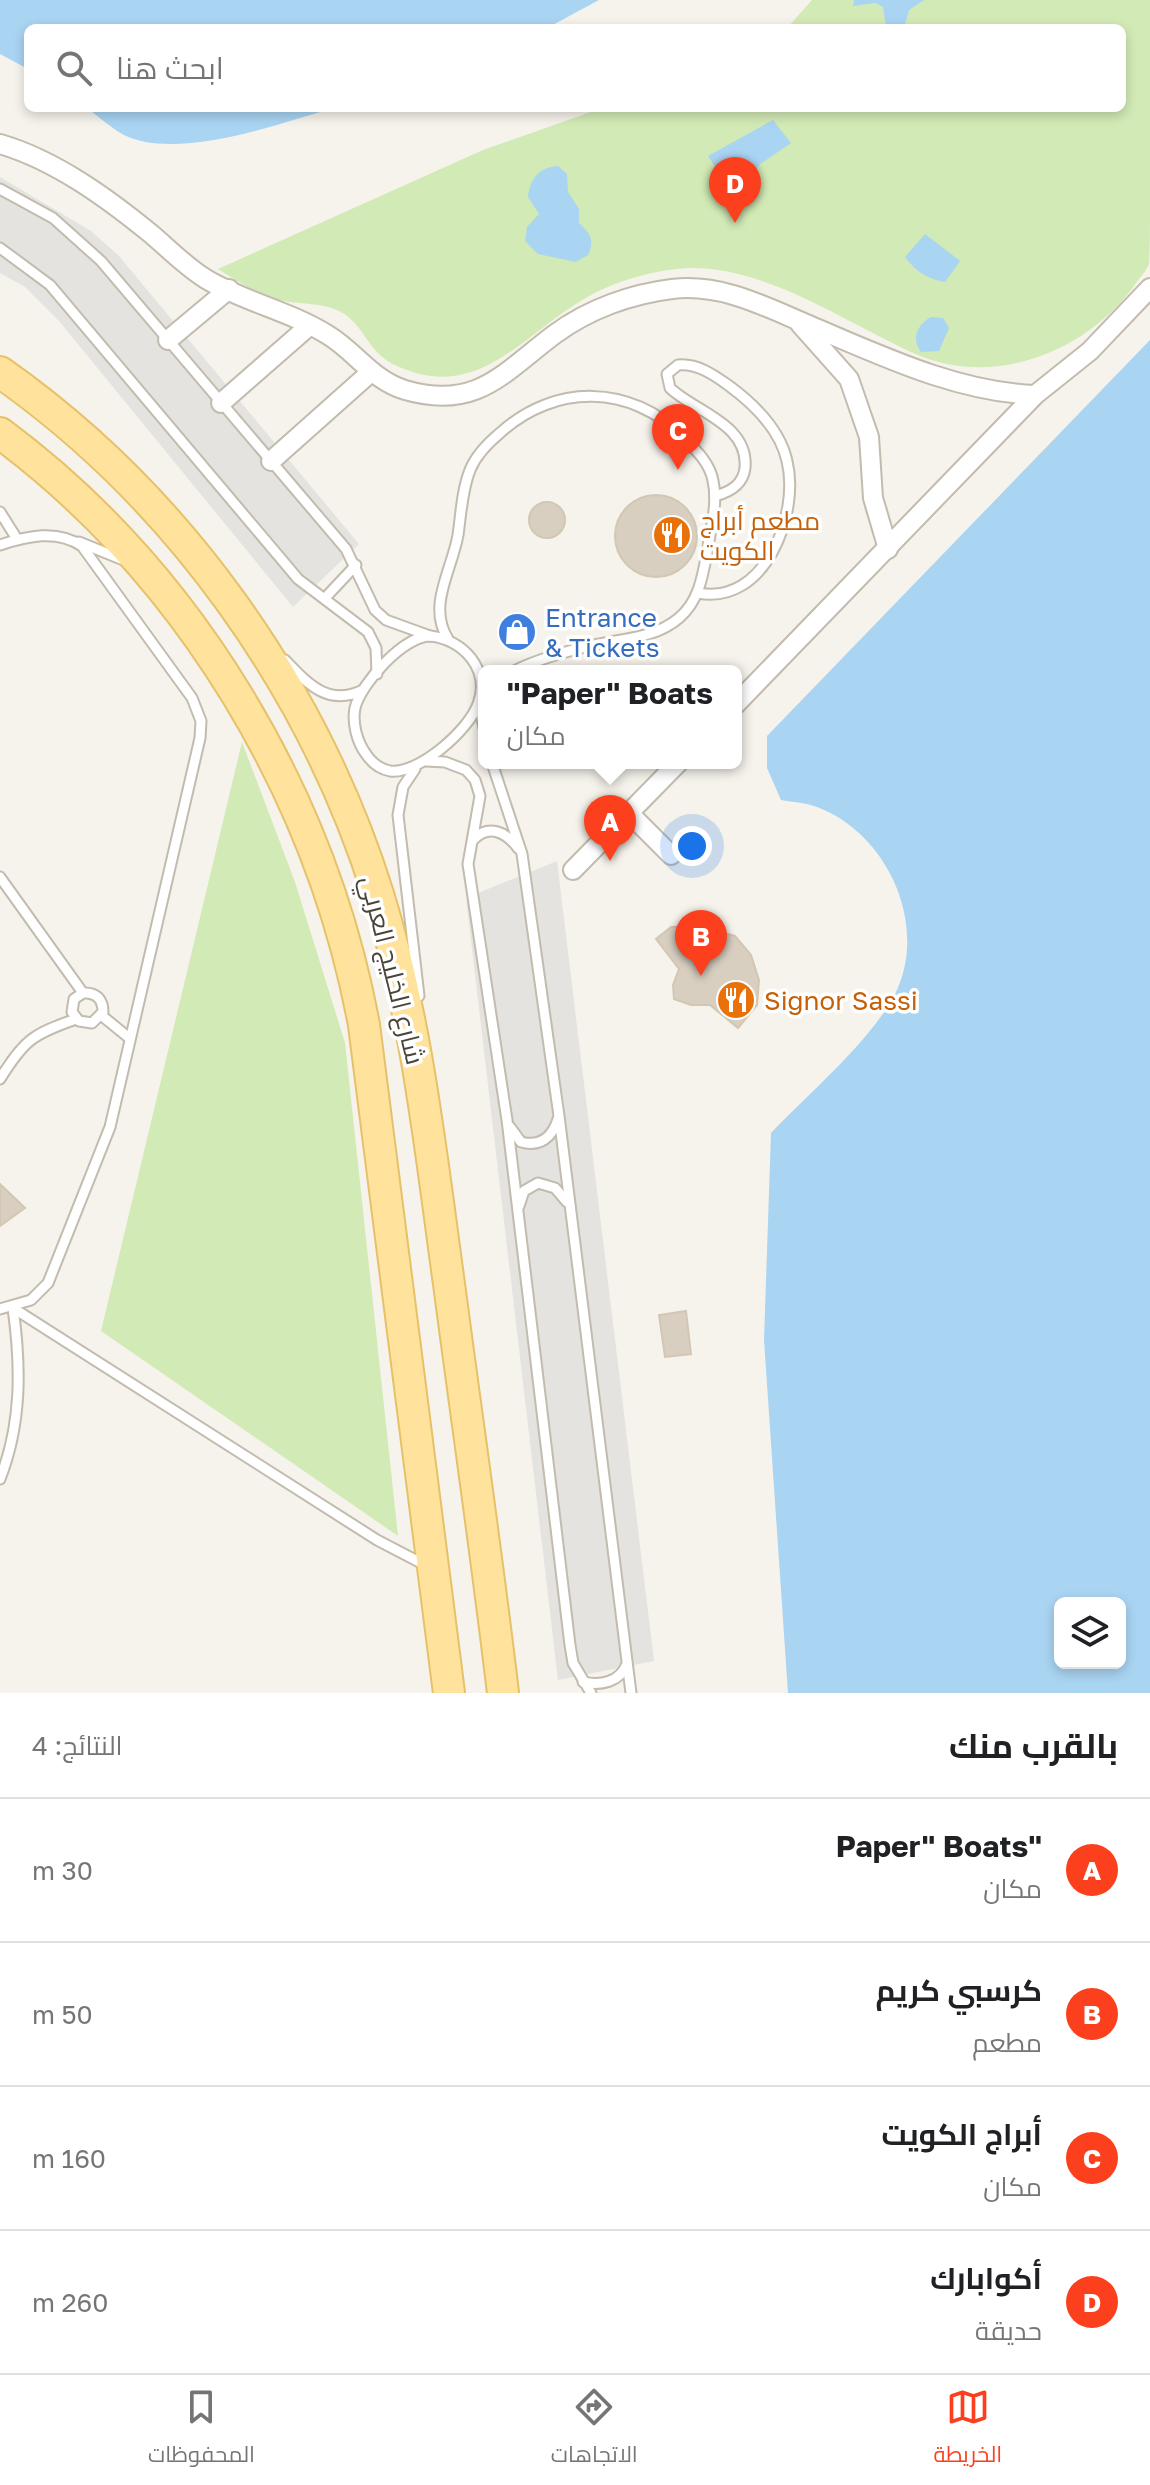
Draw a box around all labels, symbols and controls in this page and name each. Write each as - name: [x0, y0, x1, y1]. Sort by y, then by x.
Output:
- search box: [24, 24, 1126, 112]
- icon: search: [52, 46, 96, 90]
- text: ابحث هنا: [116, 50, 224, 86]
- pin: D: [709, 157, 761, 223]
- pin: C: [652, 404, 704, 470]
- place label: مطعم أبراج الكويت: [700, 504, 820, 566]
- restaurant icon: مطعم أبراج الكويت: [651, 514, 693, 556]
- place label: Entrance & Tickets: [545, 602, 660, 663]
- shop icon: Entrance & Tickets: [496, 611, 538, 653]
- popup: [478, 665, 742, 769]
- text: "Paper" Boats: [507, 675, 713, 711]
- text: مكان: [507, 720, 566, 751]
- pin: A: [584, 795, 636, 861]
- your location: [672, 826, 712, 866]
- street label: شارع الخليج العربي: [349, 872, 431, 1069]
- pin: B: [675, 910, 727, 976]
- restaurant icon: Signor Sassi: [715, 979, 757, 1021]
- place label: Signor Sassi: [764, 985, 918, 1016]
- map controls: [1054, 1597, 1126, 1669]
- button: layers: [1054, 1597, 1126, 1669]
- text: بالقرب منك: [949, 1725, 1118, 1765]
- text: النتائج: 4: [32, 1730, 123, 1761]
- text: "Paper" Boats: [836, 1828, 1042, 1864]
- text: 30 m: [32, 1855, 93, 1886]
- text: A: [1083, 1855, 1101, 1886]
- text: مكان: [983, 1873, 1042, 1904]
- text: كرسبي كريم: [875, 1972, 1042, 2008]
- text: 50 m: [32, 1999, 93, 2030]
- text: B: [1083, 1999, 1101, 2030]
- text: مطعم: [972, 2027, 1042, 2058]
- text: أبراج الكويت: [881, 2116, 1042, 2152]
- text: 160 m: [32, 2143, 106, 2174]
- text: C: [1083, 2143, 1101, 2174]
- text: مكان: [983, 2171, 1042, 2202]
- text: أكوابارك: [930, 2260, 1042, 2296]
- text: 260 m: [32, 2287, 108, 2318]
- text: D: [1083, 2287, 1101, 2318]
- text: حديقة: [975, 2315, 1042, 2346]
- tab: المحفوظات: [148, 2385, 255, 2475]
- tab: الاتجاهات: [551, 2385, 638, 2475]
- tab: الخريطة: [933, 2385, 1002, 2475]

